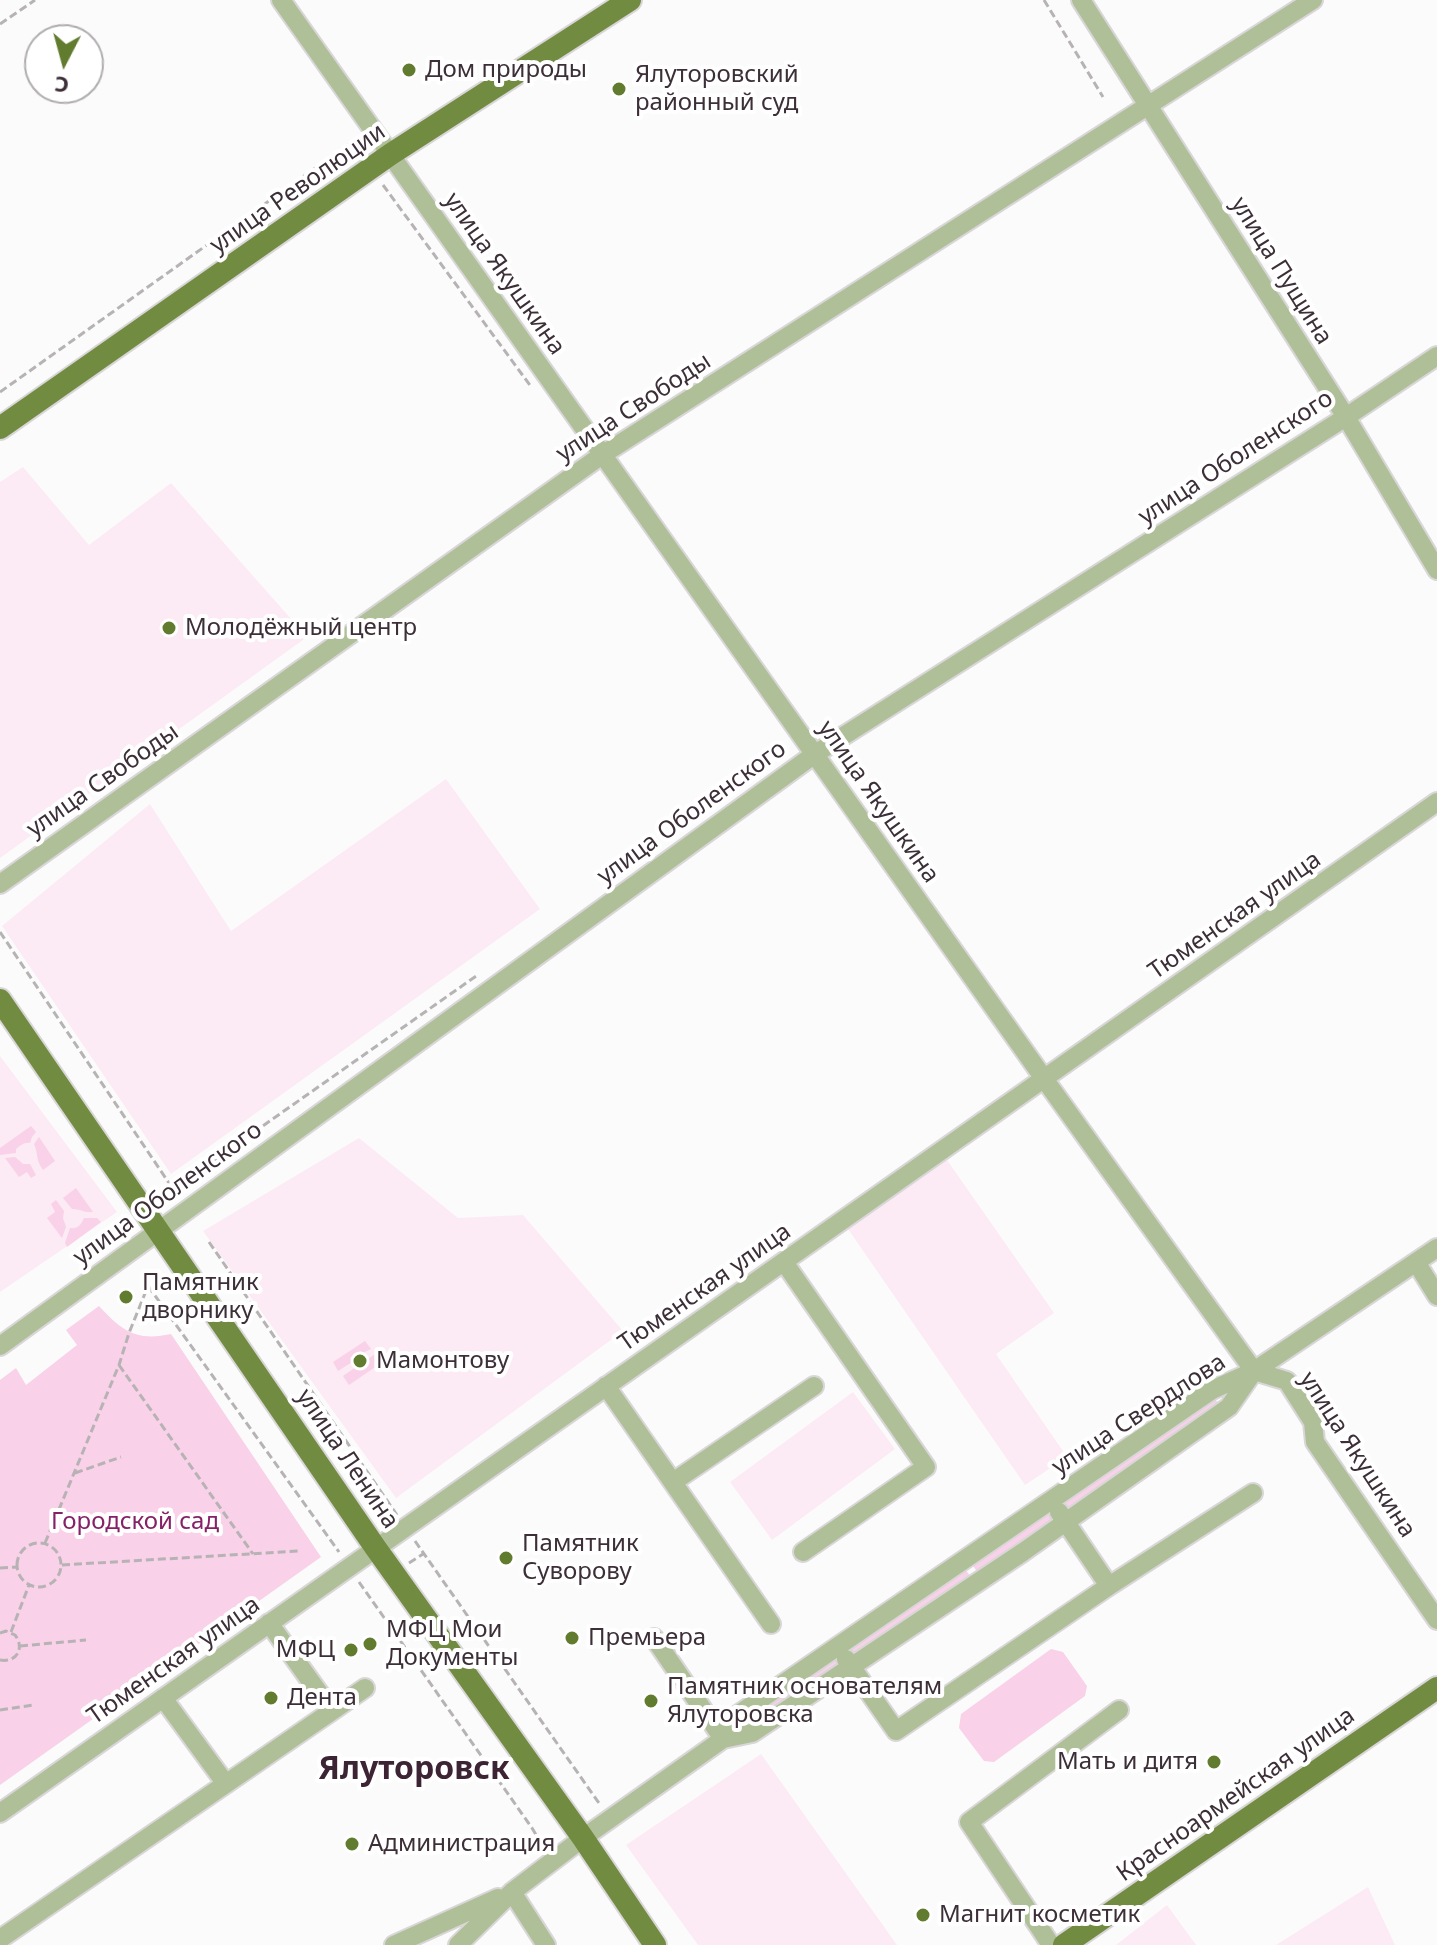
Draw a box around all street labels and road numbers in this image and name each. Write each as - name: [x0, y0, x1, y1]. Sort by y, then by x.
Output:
- street label: улица Революции: [205, 118, 391, 260]
- street label: улица Якушкина: [437, 187, 571, 361]
- street label: улица Пущина: [1224, 192, 1338, 350]
- street label: улица Свободы: [551, 347, 717, 469]
- street label: улица Оболенского: [1133, 384, 1339, 532]
- street label: улица Якушкина: [811, 715, 945, 889]
- street label: улица Свободы: [22, 718, 184, 844]
- street label: улица Оболенского: [592, 735, 792, 891]
- street label: Тюменская улица: [1143, 846, 1327, 986]
- street label: улица Оболенского: [68, 1116, 268, 1272]
- street label: Тюменская улица: [613, 1218, 797, 1358]
- street label: улица Свердлова: [1047, 1348, 1231, 1482]
- street label: улица Якушкина: [1293, 1367, 1421, 1543]
- street label: улица Ленина: [290, 1384, 404, 1534]
- street label: Тюменская улица: [82, 1591, 266, 1731]
- street label: Красноармейская улица: [1111, 1702, 1361, 1888]

